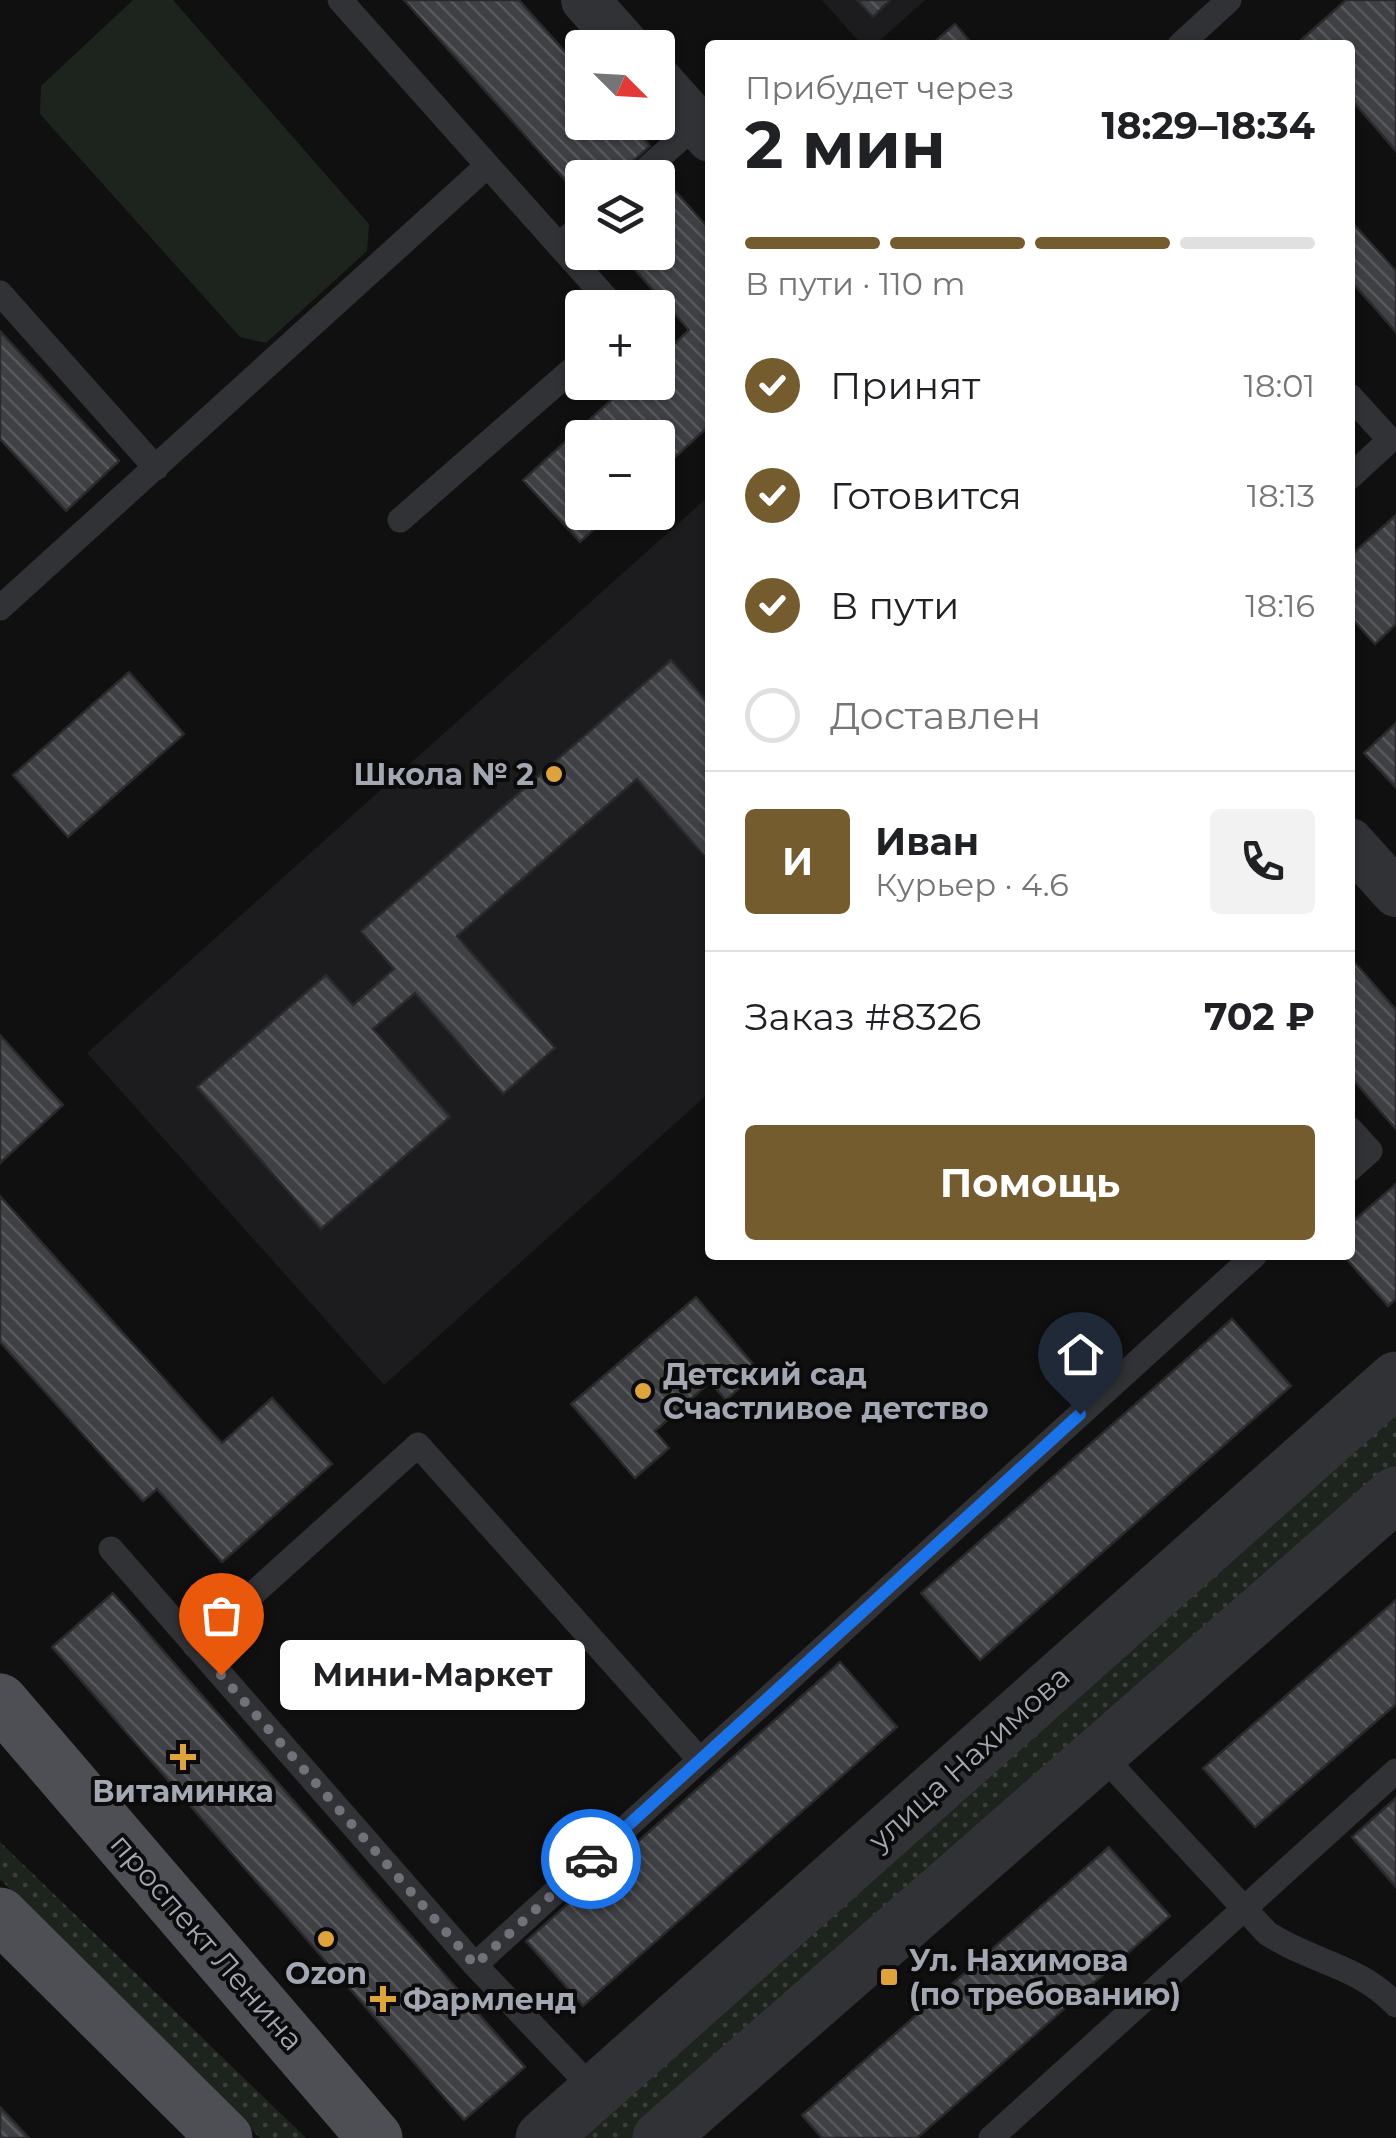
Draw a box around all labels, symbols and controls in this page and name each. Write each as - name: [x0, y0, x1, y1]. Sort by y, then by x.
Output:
- north arrow: [565, 30, 675, 140]
- map controls: [565, 30, 675, 530]
- text: Прибудет через: [745, 68, 1014, 107]
- text: 18:29–18:34: [1102, 102, 1315, 149]
- text: 2 мин: [745, 105, 946, 184]
- button: layers: [565, 160, 675, 270]
- text: В пути · 110 m: [745, 264, 965, 303]
- button: +: [565, 290, 675, 400]
- icon: check: [745, 358, 800, 413]
- text: Принят: [830, 362, 980, 409]
- text: 18:01: [1244, 366, 1315, 405]
- button: −: [565, 420, 675, 530]
- icon: check: [745, 468, 800, 523]
- text: Готовится: [830, 472, 1022, 519]
- text: 18:13: [1247, 476, 1315, 515]
- icon: check: [745, 578, 800, 633]
- text: В пути: [830, 582, 959, 629]
- text: 18:16: [1245, 586, 1315, 625]
- text: Доставлен: [830, 692, 1041, 739]
- place label: Школа № 2: [354, 756, 534, 793]
- marker: Школа № 2: [543, 763, 565, 785]
- button: phone: [1210, 809, 1315, 914]
- text: Иван: [875, 818, 979, 865]
- text: И: [782, 838, 813, 885]
- text: Курьер · 4.6: [875, 865, 1069, 904]
- text: Заказ #8326: [745, 993, 981, 1040]
- text: 702 ₽: [1204, 993, 1315, 1040]
- button: Помощь: [745, 1125, 1315, 1240]
- pin: [1038, 1312, 1123, 1415]
- icon: home: [1053, 1327, 1108, 1382]
- place label: Детский сад Счастливое детство: [663, 1356, 989, 1427]
- marker: Детский сад Счастливое детство: [632, 1380, 654, 1402]
- pin: [179, 1573, 264, 1676]
- icon: bag: [194, 1588, 249, 1643]
- callout: Мини-Маркет: [281, 1640, 586, 1710]
- text: Мини-Маркет: [312, 1655, 553, 1694]
- street label: улица Нахимова: [860, 1658, 1077, 1859]
- marker: Витаминка: [172, 1746, 194, 1768]
- place label: Витаминка: [92, 1773, 274, 1810]
- courier: [541, 1809, 641, 1909]
- street label: проспект Ленина: [103, 1826, 311, 2058]
- icon: car: [564, 1832, 619, 1887]
- marker: Ozon: [315, 1928, 337, 1950]
- place label: Ул. Нахимова (по требованию): [909, 1942, 1181, 2013]
- place label: Ozon: [285, 1955, 367, 1992]
- marker: Ул. Нахимова (по требованию): [878, 1966, 900, 1988]
- place label: Фармленд: [403, 1981, 576, 2018]
- marker: Фармленд: [372, 1988, 394, 2010]

